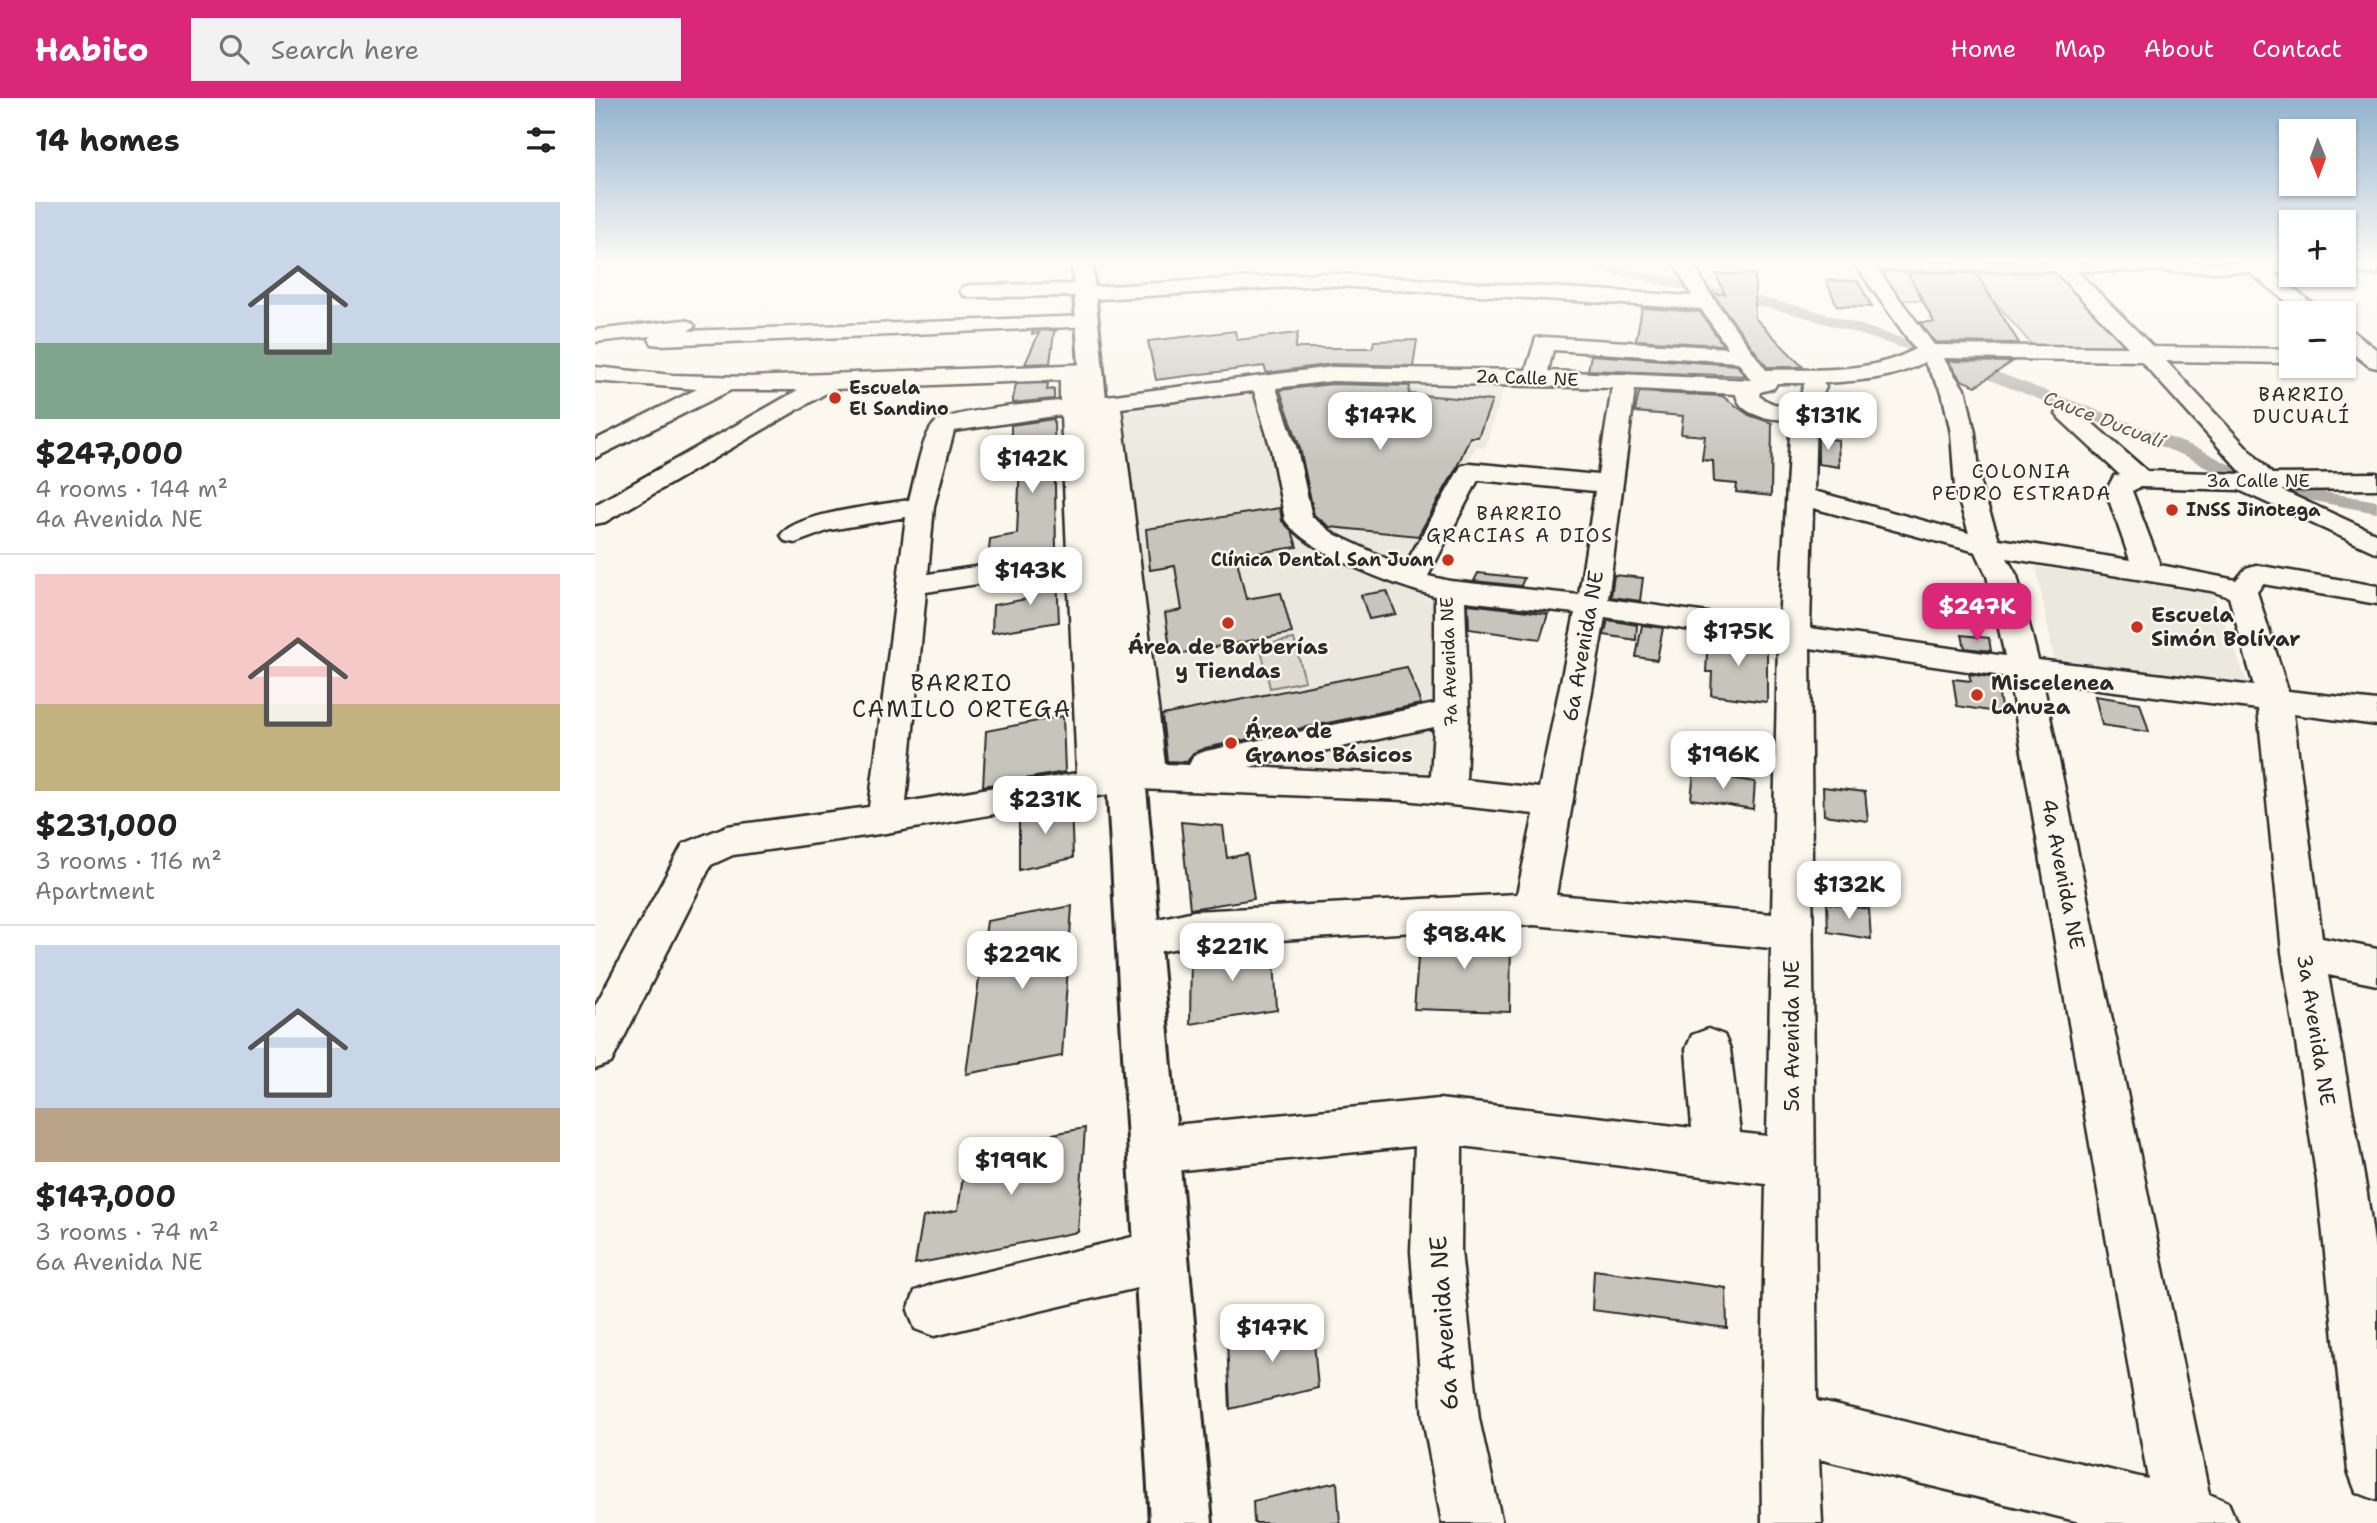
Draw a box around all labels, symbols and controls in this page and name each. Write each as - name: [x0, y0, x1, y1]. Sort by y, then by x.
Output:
- search box: [191, 18, 681, 81]
- text: Habito: [35, 27, 149, 72]
- icon: search: [215, 30, 253, 68]
- text: Search here: [271, 32, 419, 67]
- text: Home: [1950, 33, 2016, 65]
- text: Map: [2054, 33, 2106, 65]
- text: About: [2144, 33, 2214, 65]
- text: Contact: [2252, 33, 2342, 65]
- north arrow: [2279, 119, 2355, 196]
- map controls: [2279, 119, 2356, 378]
- text: 14 homes: [35, 120, 180, 161]
- icon: filters: [522, 121, 560, 159]
- button: +: [2279, 210, 2356, 287]
- icon: home: [235, 247, 361, 373]
- button: −: [2279, 301, 2356, 378]
- street label: 2a Calle NE: [1475, 364, 1579, 392]
- place label: Escuela El Sandino: [849, 376, 949, 421]
- district label: BARRIO DUCUALÍ: [2253, 382, 2351, 429]
- water label: Cauce Ducualí: [2040, 385, 2170, 455]
- marker: Escuela El Sandino: [827, 390, 843, 406]
- pin: $147K: [1331, 392, 1429, 452]
- pin: $131K: [1779, 392, 1877, 452]
- text: $147K: [1344, 400, 1416, 430]
- text: $131K: [1795, 400, 1861, 430]
- text: $247,000: [35, 433, 183, 474]
- pin: $142K: [983, 436, 1081, 495]
- text: $142K: [996, 443, 1068, 473]
- district label: COLONIA PEDRO ESTRADA: [1932, 459, 2112, 506]
- street label: 3a Calle NE: [2206, 469, 2310, 493]
- text: 4 rooms · 144 m²: [35, 474, 228, 504]
- place label: INSS Jinotega: [2186, 498, 2321, 522]
- district label: BARRIO GRACIAS A DIOS: [1426, 501, 1614, 548]
- marker: INSS Jinotega: [2164, 502, 2180, 518]
- text: 4a Avenida NE: [35, 504, 203, 534]
- pin: $143K: [981, 547, 1079, 607]
- place label: Clínica Dental San Juan: [1211, 548, 1434, 572]
- marker: Clínica Dental San Juan: [1440, 552, 1456, 568]
- text: $143K: [994, 555, 1066, 585]
- street label: 6a Avenida NE: [1556, 568, 1610, 724]
- pin: $247K: [1928, 584, 2026, 643]
- text: $247K: [1938, 591, 2016, 621]
- street label: 7a Avenida NE: [1435, 596, 1463, 728]
- place label: Escuela Simón Bolívar: [2151, 601, 2301, 653]
- pin: $175K: [1689, 608, 1787, 668]
- marker: Área de Barberías y Tiendas: [1220, 615, 1236, 631]
- text: $175K: [1703, 616, 1773, 646]
- icon: home: [235, 619, 361, 745]
- marker: Escuela Simón Bolívar: [2129, 619, 2145, 635]
- place label: Área de Barberías y Tiendas: [1128, 632, 1328, 685]
- district label: BARRIO CAMILO ORTEGA: [852, 668, 1072, 724]
- place label: Miscelenea Lanuza: [1991, 669, 2114, 721]
- marker: Miscelenea Lanuza: [1969, 687, 1985, 703]
- place label: Área de Granos Básicos: [1245, 716, 1412, 769]
- pin: $196K: [1674, 732, 1772, 791]
- marker: Área de Granos Básicos: [1223, 735, 1239, 751]
- text: $196K: [1687, 739, 1759, 769]
- pin: $231K: [996, 776, 1094, 836]
- text: $231K: [1009, 784, 1081, 814]
- street label: 4a Avenida NE: [2035, 796, 2091, 952]
- text: $231,000: [35, 805, 178, 846]
- text: 3 rooms · 116 m²: [35, 846, 222, 876]
- pin: $132K: [1800, 862, 1898, 921]
- text: $132K: [1813, 869, 1885, 899]
- text: Apartment: [35, 876, 155, 906]
- pin: $98.4K: [1407, 912, 1521, 971]
- text: $98.4K: [1422, 919, 1506, 949]
- pin: $221K: [1183, 924, 1281, 983]
- text: $221K: [1196, 931, 1268, 961]
- pin: $229K: [973, 932, 1071, 991]
- text: $229K: [983, 939, 1061, 969]
- street label: 3a Avenida NE: [2290, 952, 2342, 1108]
- street label: 5a Avenida NE: [1778, 960, 1806, 1112]
- icon: home: [235, 990, 361, 1116]
- pin: $199K: [962, 1138, 1060, 1197]
- text: $199K: [975, 1145, 1047, 1175]
- text: $147,000: [35, 1176, 176, 1217]
- text: 3 rooms · 74 m²: [35, 1217, 219, 1247]
- street label: 6a Avenida NE: [1422, 1235, 1466, 1411]
- text: 6a Avenida NE: [35, 1247, 203, 1277]
- pin: $147K: [1223, 1304, 1321, 1364]
- text: $147K: [1236, 1312, 1308, 1342]

